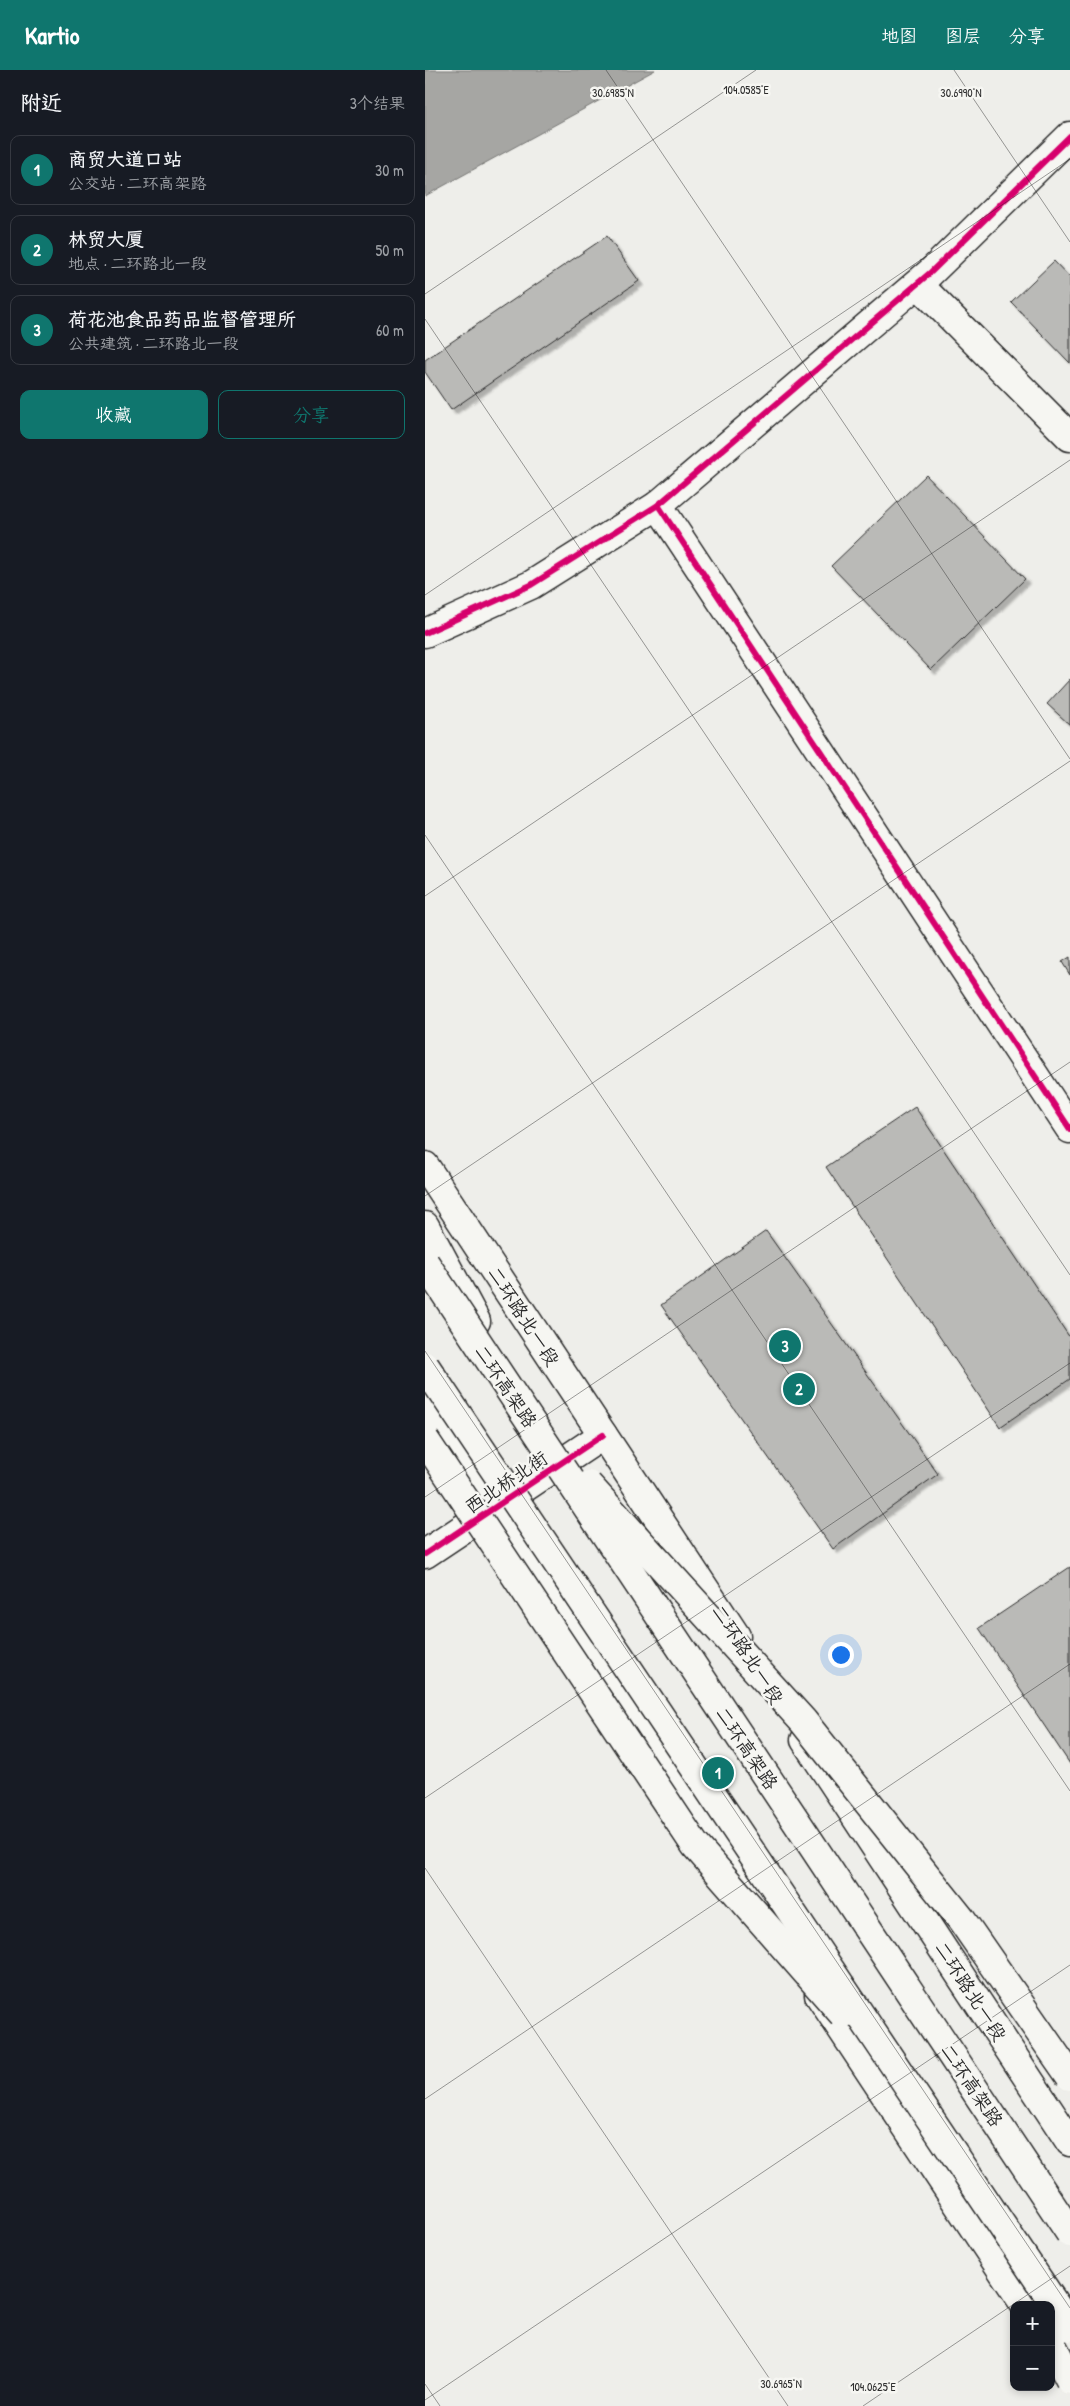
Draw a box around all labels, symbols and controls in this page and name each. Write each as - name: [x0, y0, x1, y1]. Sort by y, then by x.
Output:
- text: Kartio: [25, 19, 80, 51]
- text: 地图: [881, 23, 917, 48]
- text: 图层: [945, 23, 981, 48]
- text: 分享: [1009, 23, 1045, 48]
- text: 104.0585°E: [723, 81, 769, 98]
- text: 30.6985°N: [592, 84, 634, 101]
- text: 30.6990°N: [940, 84, 982, 101]
- text: 附近: [20, 88, 62, 117]
- text: 3个结果: [350, 92, 405, 114]
- text: 商贸大道口站: [68, 146, 182, 172]
- text: 1: [34, 159, 40, 181]
- text: 30 m: [375, 159, 404, 181]
- text: 公交站 · 二环高架路: [68, 172, 207, 194]
- text: 林贸大厦: [68, 226, 144, 252]
- text: 2: [33, 239, 41, 261]
- text: 50 m: [376, 239, 404, 261]
- text: 地点 · 二环路北一段: [68, 252, 207, 274]
- text: 荷花池食品药品监督管理所: [68, 306, 296, 332]
- text: 3: [33, 319, 41, 341]
- text: 60 m: [376, 319, 404, 341]
- text: 公共建筑 · 二环路北一段: [68, 332, 239, 354]
- button: 收藏: [20, 390, 208, 439]
- button: 分享: [218, 390, 405, 439]
- street label: 二环路北一段: [482, 1261, 566, 1371]
- pin: 3: [769, 1327, 801, 1365]
- street label: 二环高架路: [469, 1339, 543, 1433]
- pin: 2: [783, 1370, 815, 1408]
- street label: 西北桥北街: [459, 1445, 553, 1519]
- street label: 二环路北一段: [706, 1599, 790, 1709]
- your location: [828, 1642, 854, 1668]
- street label: 二环高架路: [710, 1701, 784, 1795]
- pin: 1: [702, 1754, 734, 1792]
- street label: 二环路北一段: [929, 1936, 1013, 2046]
- street label: 二环高架路: [935, 2038, 1009, 2132]
- map controls: [1010, 2301, 1055, 2391]
- button: +: [1010, 2301, 1055, 2346]
- button: −: [1010, 2346, 1055, 2391]
- text: 30.6965°N: [760, 2375, 802, 2392]
- text: 104.0625°E: [850, 2378, 897, 2395]

